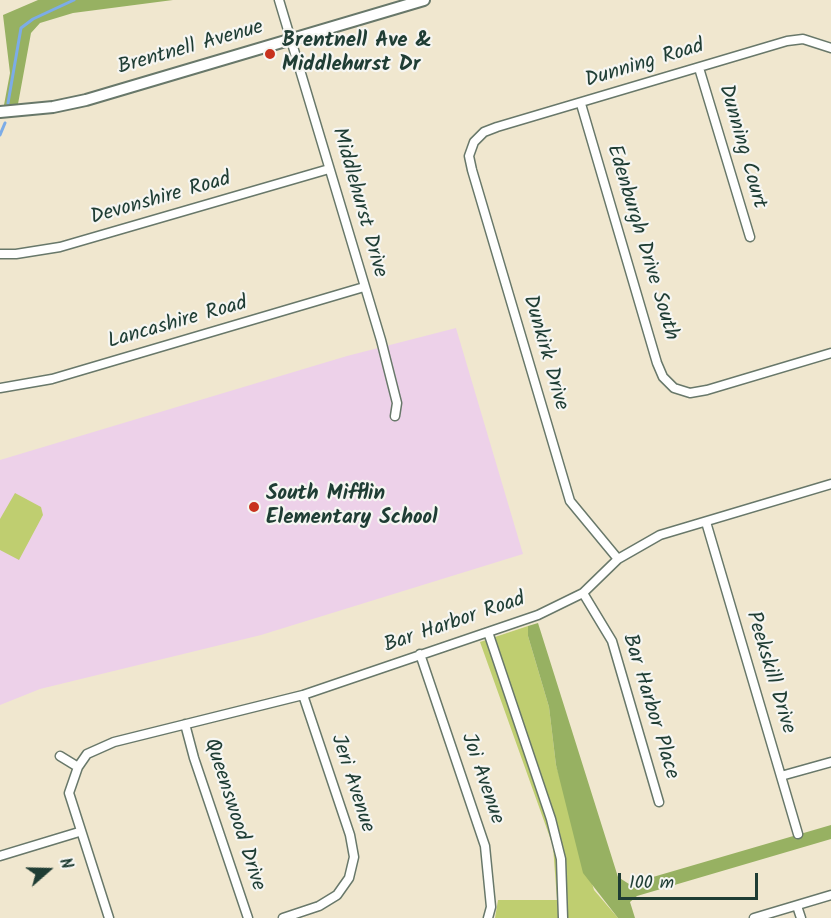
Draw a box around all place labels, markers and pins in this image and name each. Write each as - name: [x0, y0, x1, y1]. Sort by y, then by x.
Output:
- place label: Brentnell Ave & Middlehurst Dr: [282, 29, 432, 79]
- marker: Brentnell Ave & Middlehurst Dr: [263, 47, 277, 61]
- place label: South Mifflin Elementary School: [266, 482, 438, 532]
- marker: South Mifflin Elementary School: [247, 500, 261, 514]

